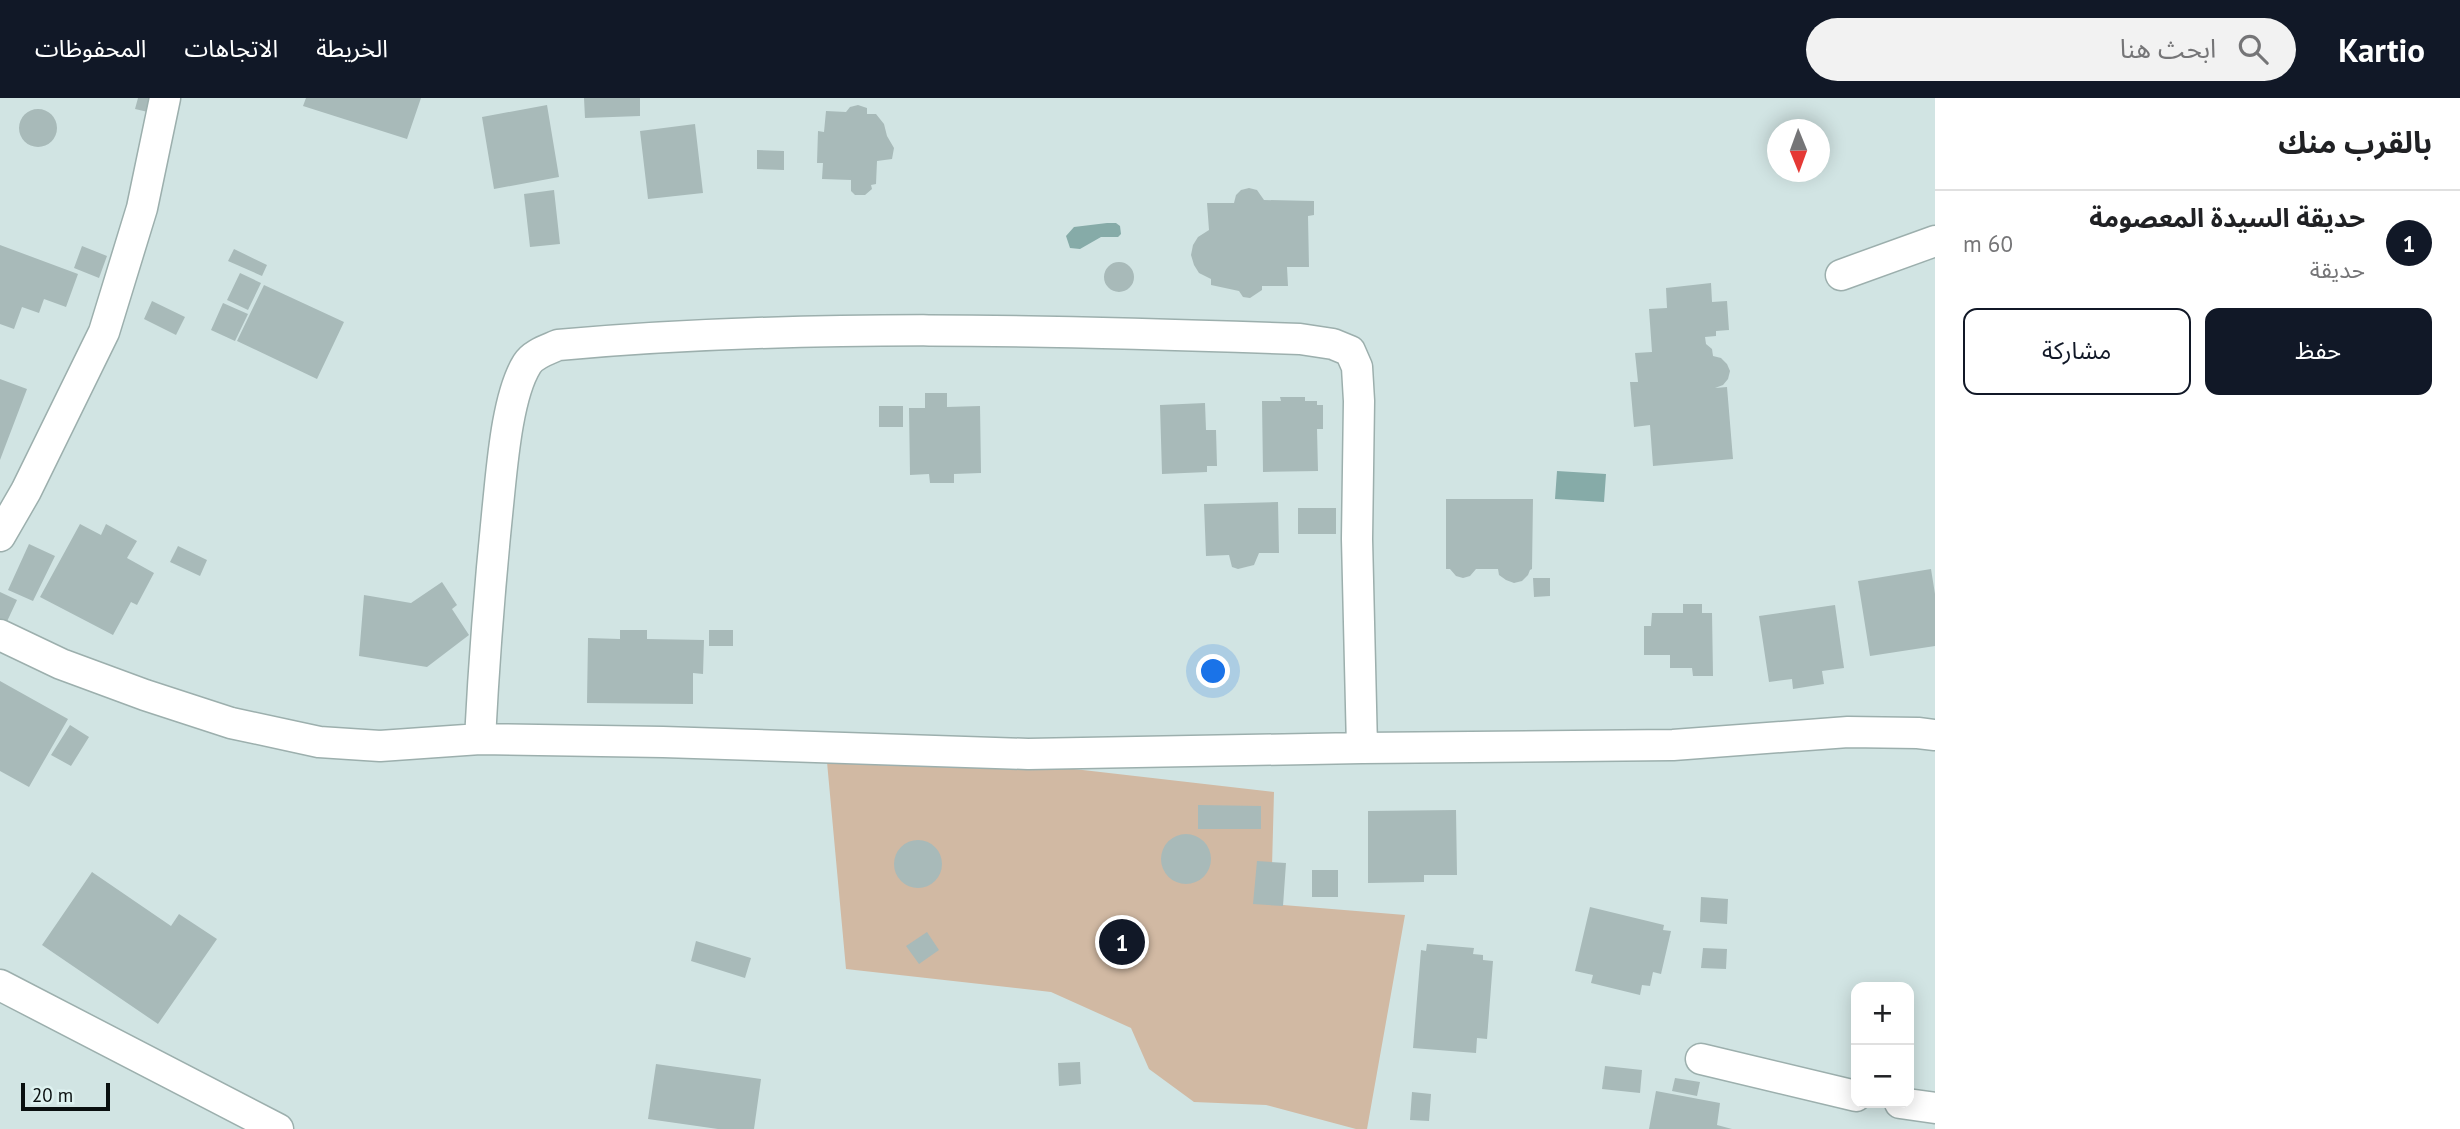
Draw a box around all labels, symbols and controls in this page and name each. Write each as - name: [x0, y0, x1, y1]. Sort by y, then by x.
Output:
- search box: [1806, 18, 2296, 81]
- text: Kartio: [2338, 28, 2425, 71]
- icon: search: [2234, 30, 2272, 68]
- text: ابحث هنا: [2120, 32, 2216, 65]
- text: المحفوظات: [35, 33, 146, 64]
- text: الاتجاهات: [184, 33, 278, 64]
- text: الخريطة: [316, 33, 388, 64]
- north arrow: [1767, 119, 1830, 182]
- text: بالقرب منك: [2278, 122, 2432, 161]
- text: حديقة السيدة المعصومة: [2089, 201, 2365, 234]
- text: 60 m: [1963, 229, 2013, 258]
- text: 1: [2402, 229, 2416, 258]
- text: حديقة: [2310, 255, 2365, 284]
- button: مشاركة: [1963, 308, 2191, 395]
- button: حفظ: [2205, 308, 2432, 395]
- your location: [1196, 654, 1230, 688]
- pin: 1: [1099, 916, 1145, 968]
- map controls: [1851, 982, 1914, 1108]
- button: +: [1851, 982, 1914, 1045]
- button: −: [1851, 1045, 1914, 1108]
- scale bar: [21, 1080, 110, 1112]
- text: 20 m: [32, 1083, 73, 1107]

